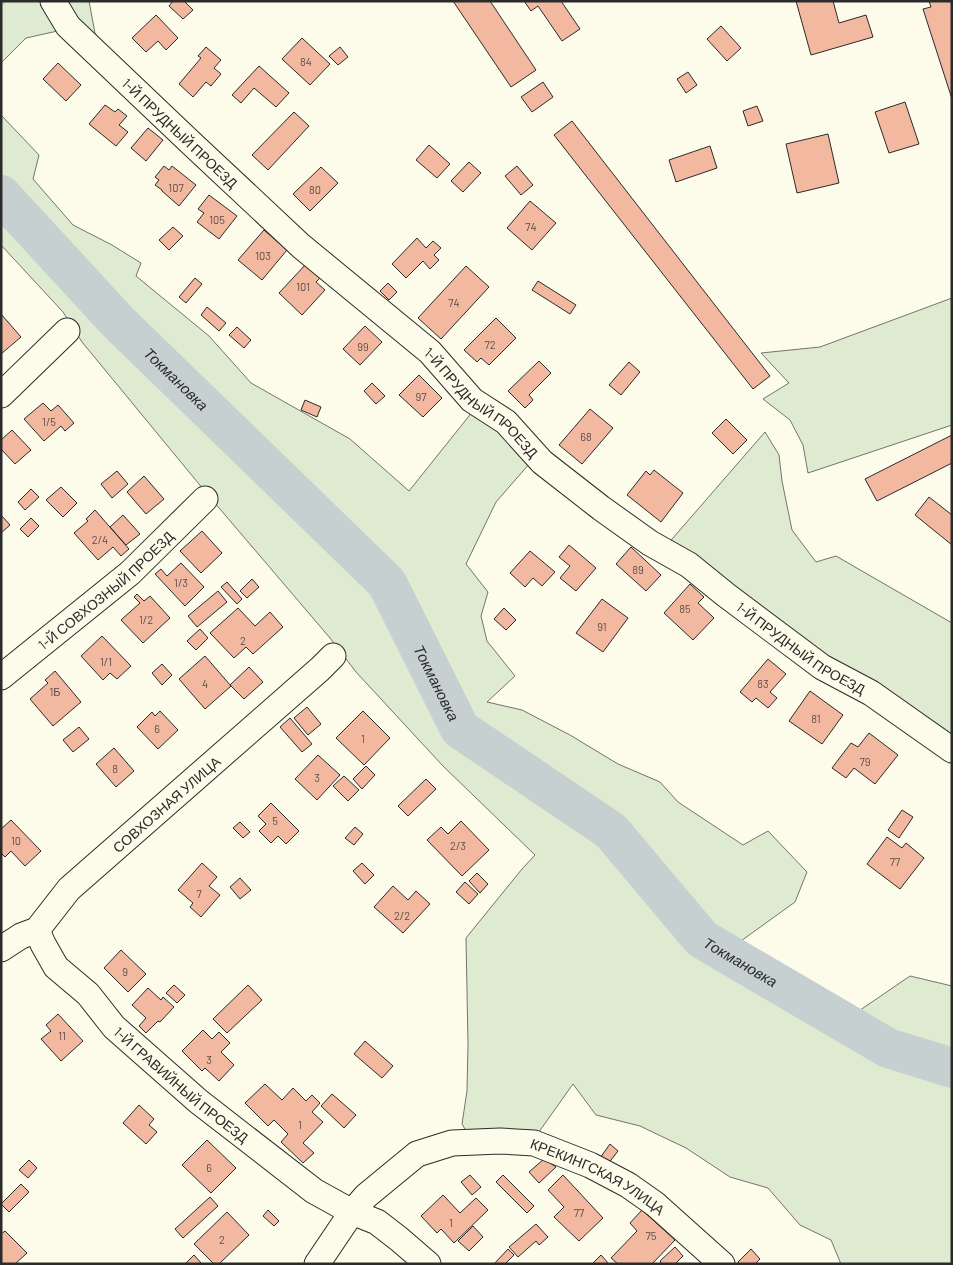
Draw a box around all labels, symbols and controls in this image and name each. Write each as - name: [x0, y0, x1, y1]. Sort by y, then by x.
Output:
- house number: 84: [300, 55, 312, 68]
- street label: 1-Й ПРУДНЫЙ ПРОЕЗД: [119, 74, 242, 191]
- house number: 107: [168, 181, 184, 194]
- house number: 80: [309, 183, 321, 196]
- house number: 105: [209, 213, 225, 226]
- house number: 74: [525, 220, 537, 233]
- house number: 103: [255, 249, 271, 262]
- house number: 101: [296, 280, 310, 293]
- house number: 74: [448, 296, 460, 309]
- house number: 72: [484, 338, 496, 351]
- house number: 99: [357, 340, 369, 353]
- water label: Токмановка: [140, 343, 212, 414]
- street label: 1-Й ПРУДНЫЙ ПРОЕЗД: [422, 343, 542, 461]
- house number: 97: [416, 390, 426, 403]
- house number: 1/5: [42, 415, 56, 428]
- house number: 68: [580, 430, 592, 443]
- street label: 1-Й СОВХОЗНЫЙ ПРОЕЗД: [34, 527, 177, 653]
- house number: 2/4: [92, 533, 108, 546]
- house number: 89: [632, 563, 644, 576]
- house number: 1/3: [174, 576, 188, 589]
- street label: 1-Й ПРУДНЫЙ ПРОЕЗД: [733, 598, 869, 697]
- house number: 85: [679, 602, 691, 615]
- house number: 1/2: [139, 613, 153, 626]
- house number: 91: [597, 620, 607, 633]
- house number: 2: [240, 634, 246, 647]
- water label: Токмановка: [410, 642, 463, 724]
- house number: 1/1: [100, 655, 112, 668]
- house number: 4: [202, 677, 208, 690]
- house number: 83: [757, 677, 769, 690]
- house number: 1Б: [49, 685, 61, 698]
- house number: 81: [811, 712, 821, 725]
- house number: 6: [154, 722, 160, 735]
- house number: 1: [361, 732, 365, 745]
- street label: СОВХОЗНАЯ УЛИЦА: [109, 752, 224, 856]
- house number: 79: [860, 755, 871, 768]
- house number: 8: [112, 762, 118, 775]
- house number: 3: [314, 771, 320, 784]
- house number: 5: [272, 814, 278, 827]
- house number: 10: [11, 834, 21, 847]
- house number: 2/3: [450, 839, 466, 852]
- house number: 77: [890, 855, 900, 868]
- house number: 7: [196, 887, 202, 900]
- house number: 2/2: [394, 909, 410, 922]
- water label: Токмановка: [700, 933, 781, 990]
- house number: 9: [122, 965, 128, 978]
- street label: 1-Й ГРАВИЙНЫЙ ПРОЕЗД: [111, 1023, 252, 1146]
- house number: 11: [58, 1029, 66, 1042]
- house number: 3: [206, 1053, 212, 1066]
- house number: 1: [298, 1118, 302, 1131]
- street label: КРЕКИНГСКАЯ УЛИЦА: [528, 1134, 669, 1218]
- house number: 6: [206, 1161, 212, 1174]
- house number: 77: [574, 1206, 584, 1219]
- house number: 1: [449, 1216, 453, 1229]
- house number: 75: [646, 1229, 657, 1242]
- house number: 2: [219, 1233, 225, 1246]

